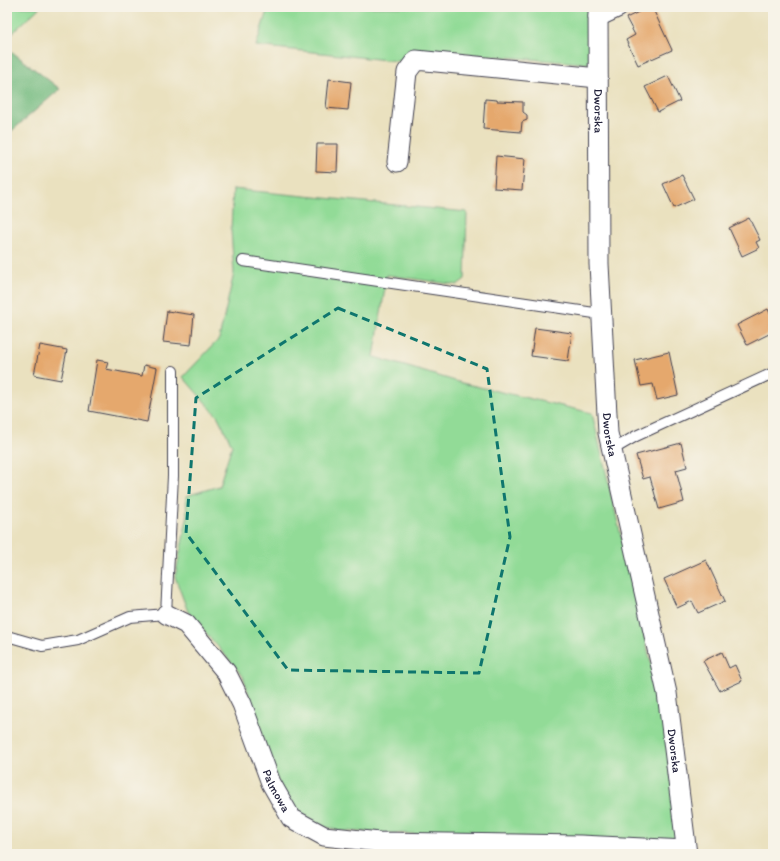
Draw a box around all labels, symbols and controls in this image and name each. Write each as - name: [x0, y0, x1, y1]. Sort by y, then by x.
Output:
- street label: Dworska: [591, 89, 605, 133]
- street label: Dworska: [600, 412, 620, 458]
- street label: Dworska: [664, 728, 684, 774]
- street label: Palmowa: [260, 767, 294, 815]

